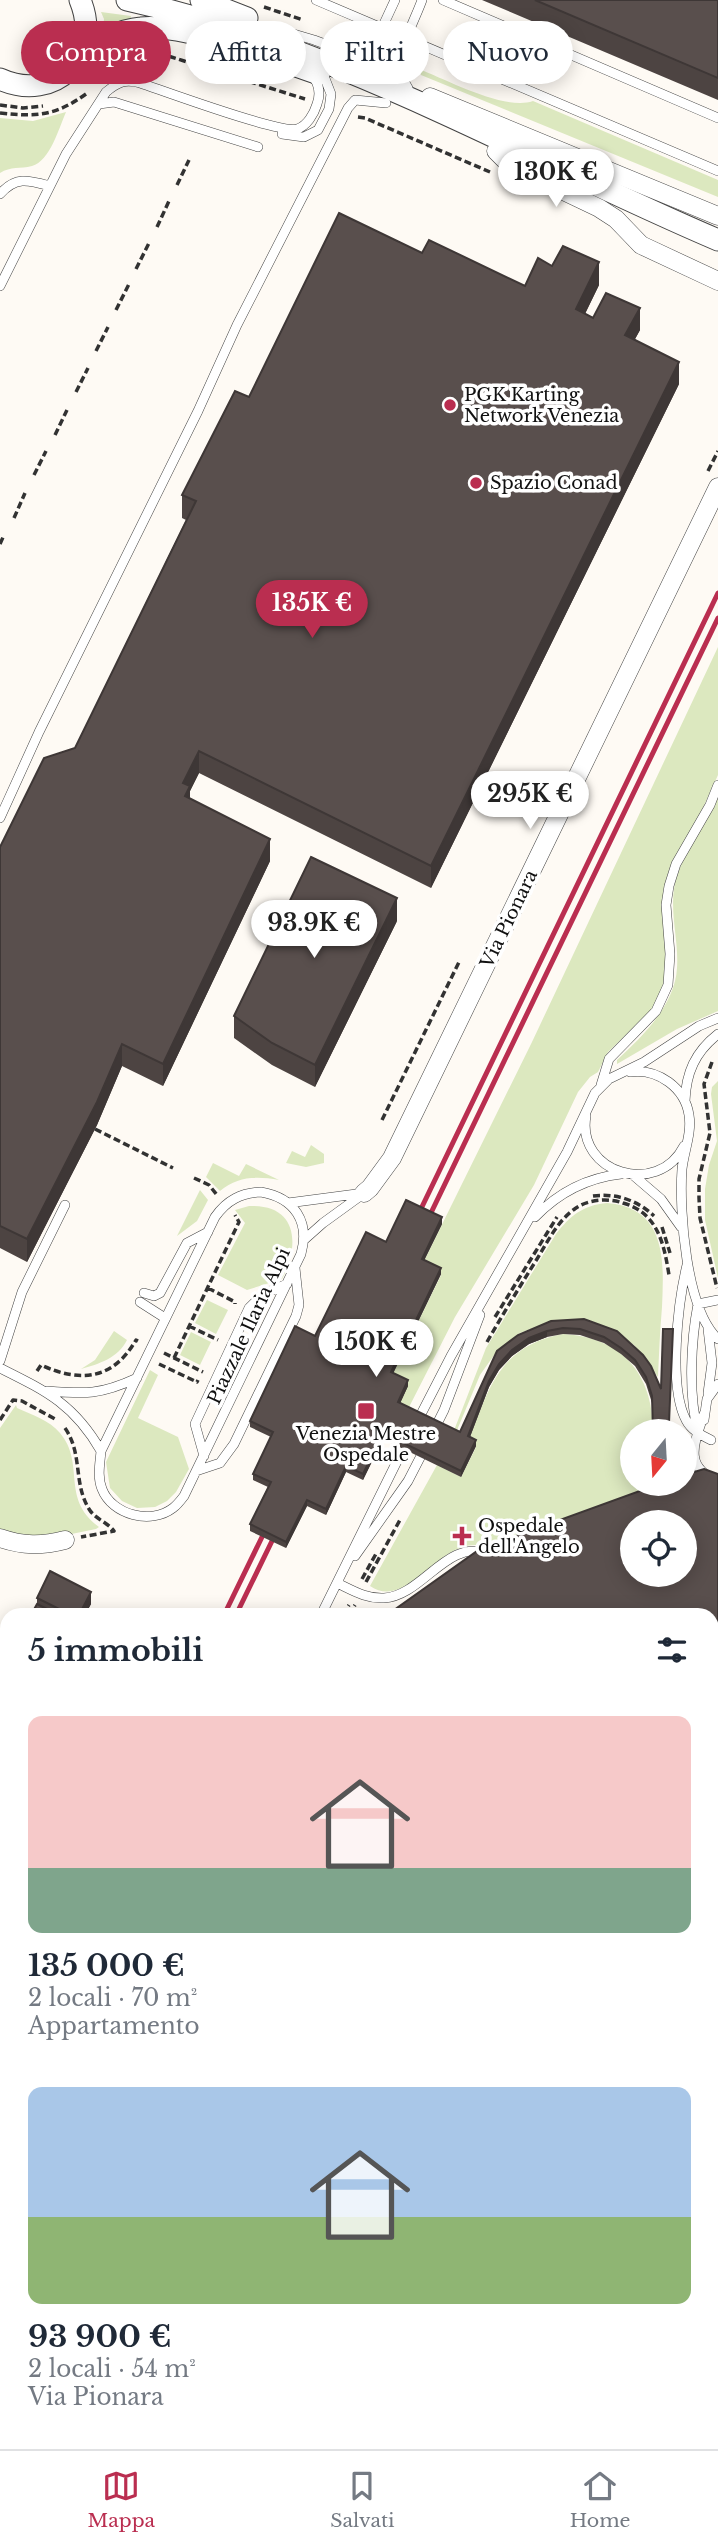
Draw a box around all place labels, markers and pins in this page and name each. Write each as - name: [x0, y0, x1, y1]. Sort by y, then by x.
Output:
- pin: 130K €: [499, 150, 613, 209]
- place label: PGK Karting Network Venezia: [464, 384, 619, 427]
- marker: PGK Karting Network Venezia: [442, 397, 458, 413]
- place label: Spazio Conad: [490, 472, 618, 494]
- marker: Spazio Conad: [468, 475, 484, 491]
- pin: 135K €: [255, 580, 369, 640]
- pin: 295K €: [473, 772, 587, 831]
- pin: 93.9K €: [249, 900, 379, 960]
- pin: 150K €: [319, 1320, 433, 1379]
- marker: Venezia Mestre Ospedale: [356, 1401, 376, 1421]
- place label: Venezia Mestre Ospedale: [295, 1423, 436, 1466]
- place label: Ospedale dell'Angelo: [478, 1515, 580, 1558]
- marker: Ospedale dell'Angelo: [452, 1526, 472, 1546]

